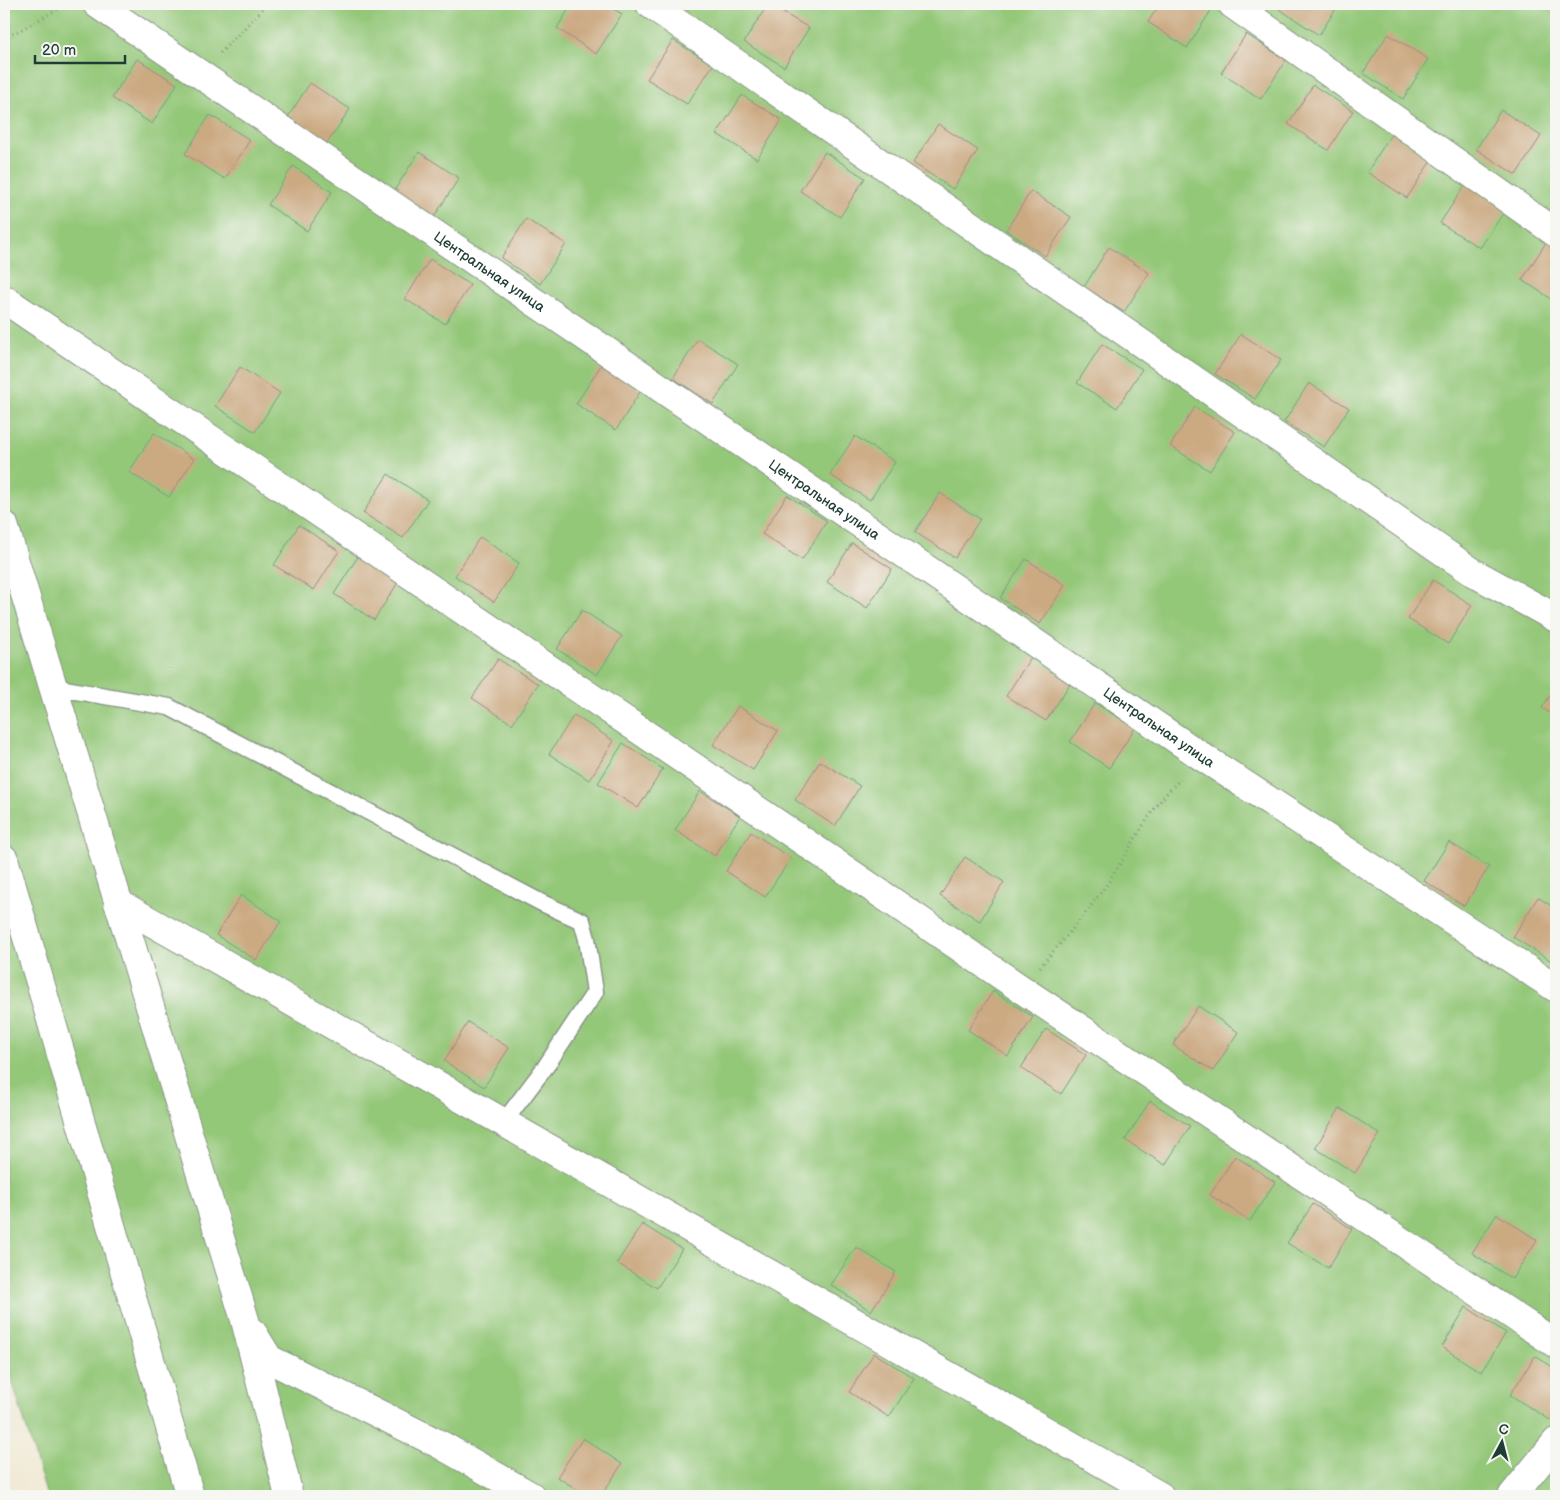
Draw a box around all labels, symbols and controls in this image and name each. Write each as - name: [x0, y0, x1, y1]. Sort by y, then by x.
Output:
- scale bar: [35, 32, 125, 64]
- text: 20 m: [42, 41, 76, 60]
- street label: Центральная улица: [431, 228, 549, 316]
- street label: Центральная улица: [766, 456, 884, 544]
- street label: Центральная улица: [1100, 684, 1218, 771]
- north arrow: [1478, 1418, 1528, 1468]
- text: С: [1498, 1421, 1510, 1439]

